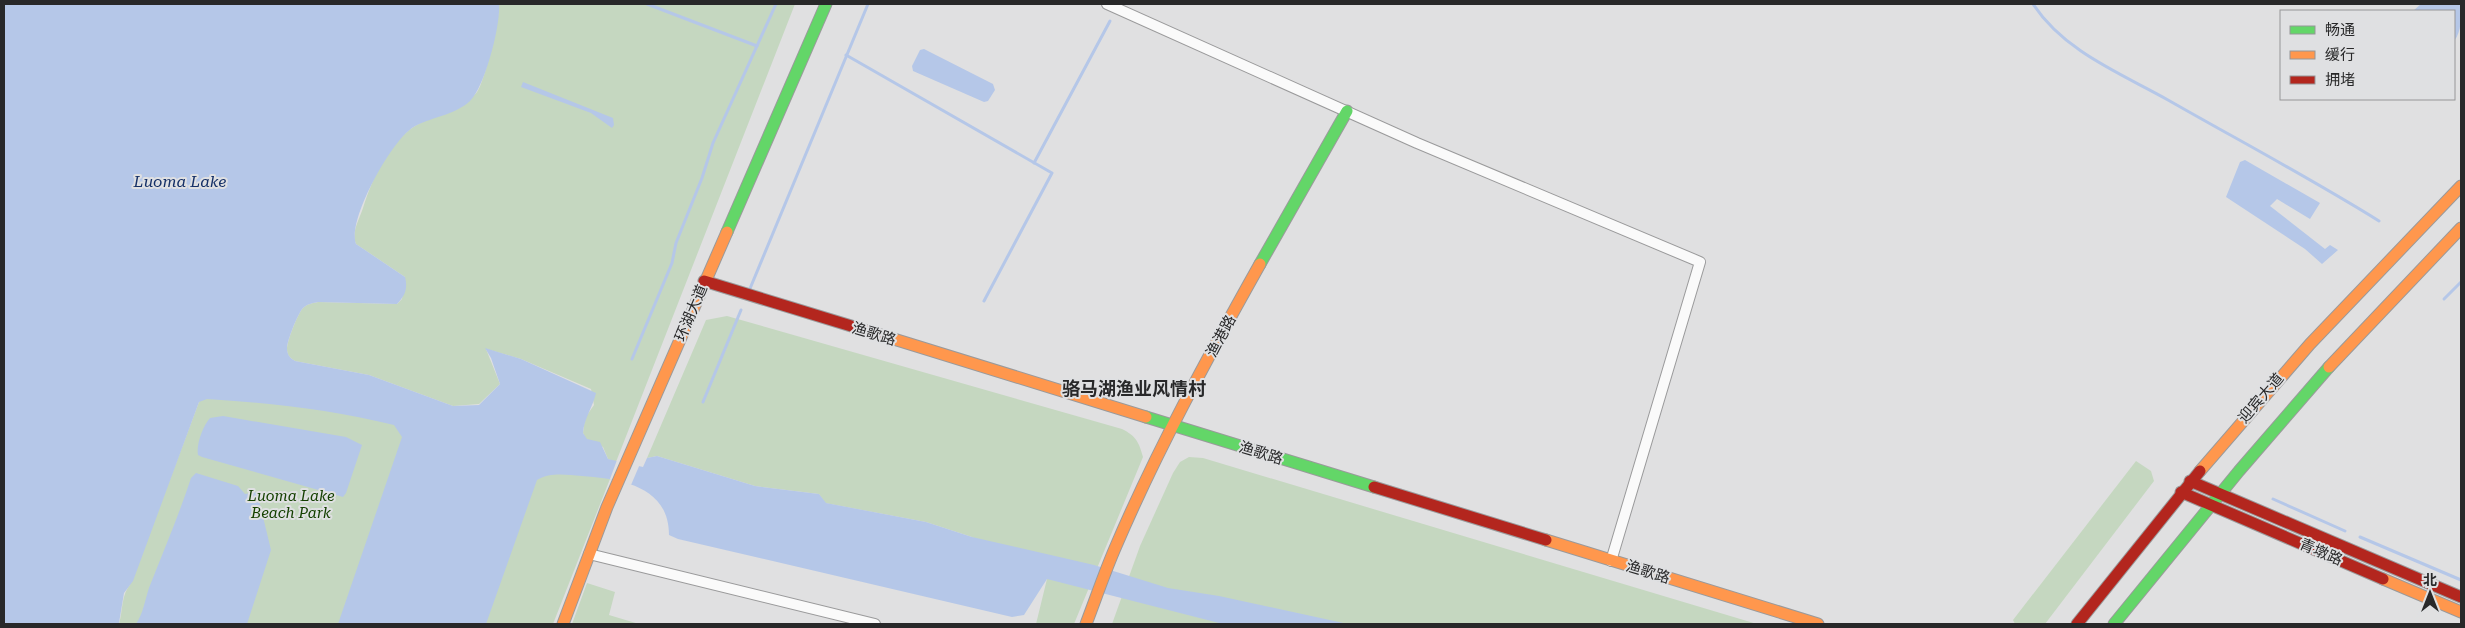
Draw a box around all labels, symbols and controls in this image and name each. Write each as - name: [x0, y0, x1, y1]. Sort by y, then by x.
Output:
- legend: [2280, 10, 2455, 100]
- text: 畅通: [2325, 21, 2355, 39]
- text: 缓行: [2325, 46, 2355, 64]
- text: 拥堵: [2325, 71, 2355, 89]
- water label: Luoma Lake: [133, 172, 226, 191]
- street label: 环湖大道: [671, 282, 711, 344]
- street label: 渔港路: [1202, 312, 1240, 360]
- street label: 渔歌路: [850, 319, 898, 349]
- street label: 迎宾大道: [2235, 369, 2287, 427]
- district label: 骆马湖渔业风情村: [1062, 378, 1206, 399]
- street label: 渔歌路: [1237, 438, 1285, 468]
- park label: Luoma Lake Beach Park: [246, 487, 335, 522]
- street label: 青墩路: [2297, 535, 2345, 569]
- street label: 渔歌路: [1624, 557, 1672, 587]
- north arrow: [2405, 568, 2455, 618]
- text: 北: [2423, 572, 2437, 588]

